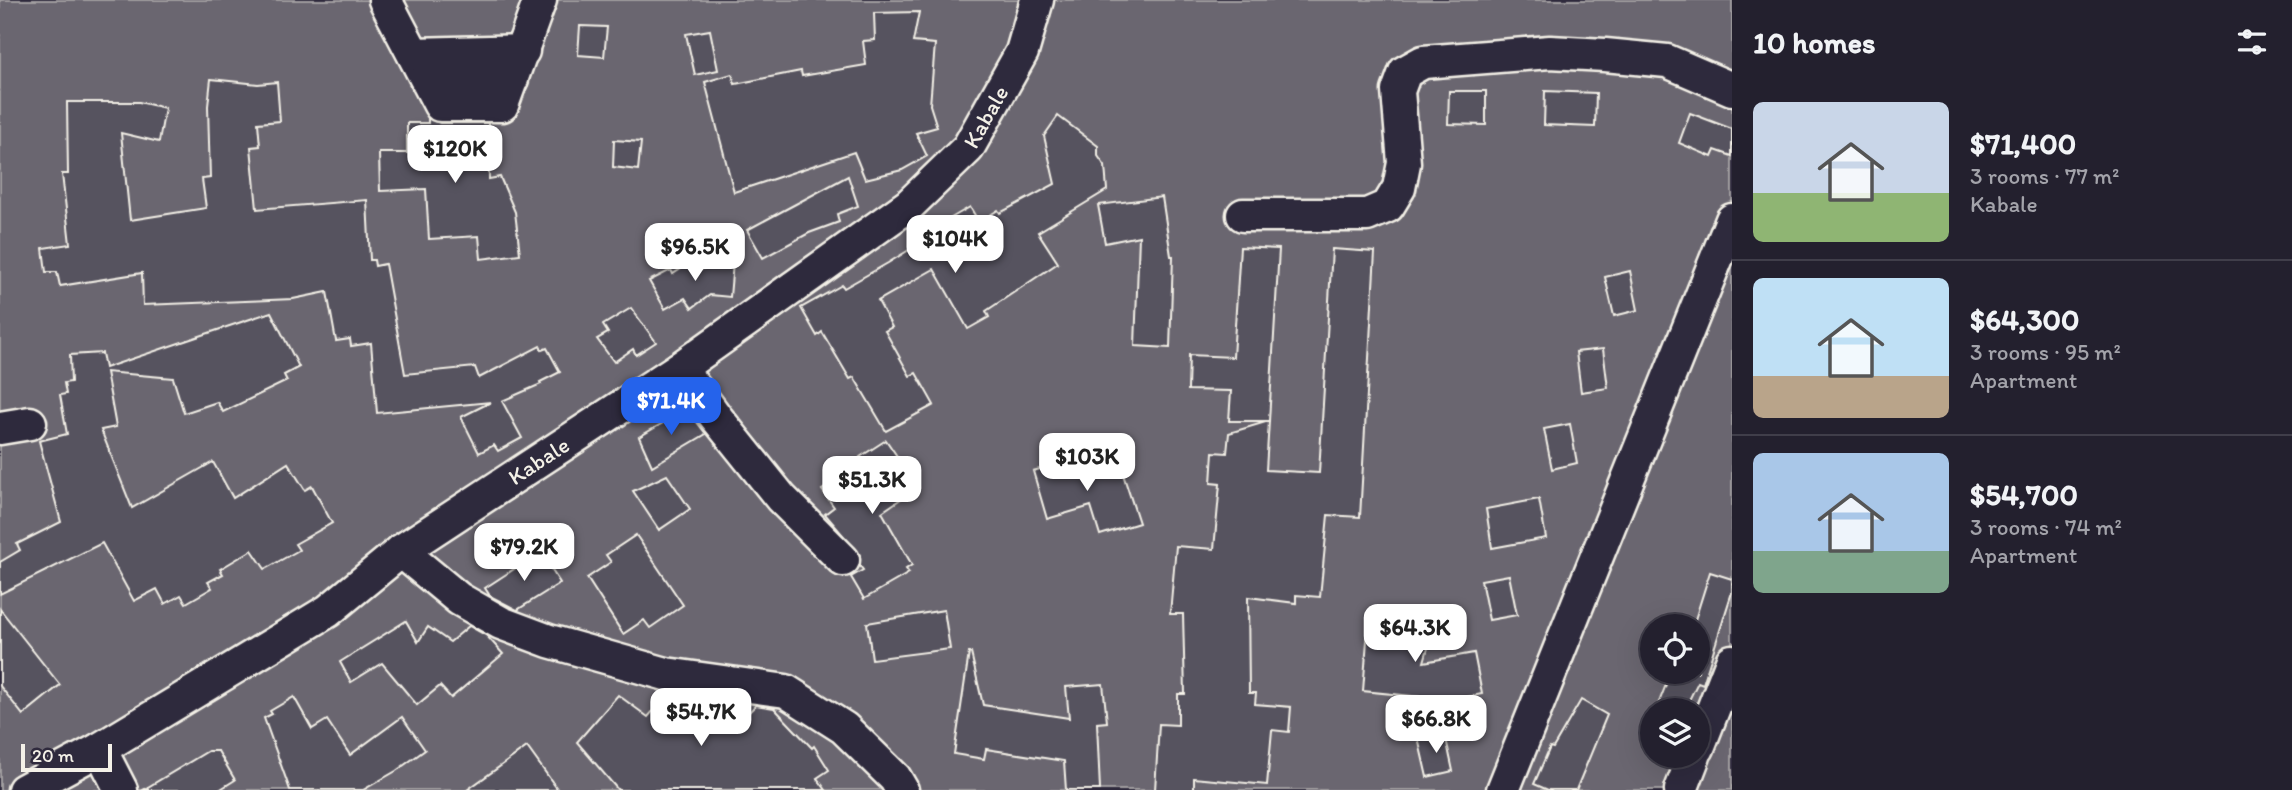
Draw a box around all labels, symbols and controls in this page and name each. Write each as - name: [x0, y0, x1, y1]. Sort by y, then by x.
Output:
- icon: filters: [2233, 23, 2271, 61]
- text: 10 homes: [1753, 24, 1876, 61]
- street label: Kabale: [957, 80, 1014, 153]
- pin: $120K: [406, 125, 504, 185]
- text: $71,400: [1970, 125, 2076, 162]
- icon: home: [1809, 130, 1893, 214]
- text: $120K: [423, 134, 487, 162]
- text: 3 rooms · 77 m²: [1970, 162, 2120, 190]
- text: Kabale: [1970, 190, 2038, 218]
- pin: $104K: [906, 216, 1004, 275]
- pin: $96.5K: [638, 224, 752, 283]
- text: $104K: [922, 224, 988, 252]
- text: $96.5K: [661, 232, 729, 260]
- text: $64,300: [1970, 301, 2080, 338]
- icon: home: [1809, 306, 1893, 390]
- text: 3 rooms · 95 m²: [1970, 338, 2121, 366]
- text: Apartment: [1970, 366, 2077, 394]
- pin: $71.4K: [614, 378, 728, 437]
- text: $71.4K: [637, 386, 705, 414]
- street label: Kabale: [503, 430, 575, 491]
- pin: $103K: [1038, 434, 1136, 493]
- text: $103K: [1055, 442, 1119, 470]
- pin: $51.3K: [815, 456, 929, 516]
- text: $51.3K: [838, 465, 906, 493]
- text: $54,700: [1970, 476, 2078, 513]
- icon: home: [1809, 481, 1893, 565]
- text: 3 rooms · 74 m²: [1970, 513, 2122, 541]
- pin: $79.2K: [467, 524, 581, 583]
- text: $79.2K: [490, 532, 558, 560]
- text: Apartment: [1970, 541, 2077, 569]
- pin: $64.3K: [1358, 604, 1472, 664]
- text: $64.3K: [1380, 613, 1450, 641]
- map controls: [1640, 614, 1710, 768]
- button: locate: [1640, 614, 1710, 684]
- pin: $54.7K: [644, 688, 758, 748]
- pin: $66.8K: [1379, 696, 1493, 755]
- text: $54.7K: [666, 697, 736, 725]
- button: layers: [1640, 698, 1710, 768]
- text: $66.8K: [1402, 704, 1470, 732]
- scale bar: [21, 741, 112, 773]
- text: 20 m: [32, 744, 74, 767]

